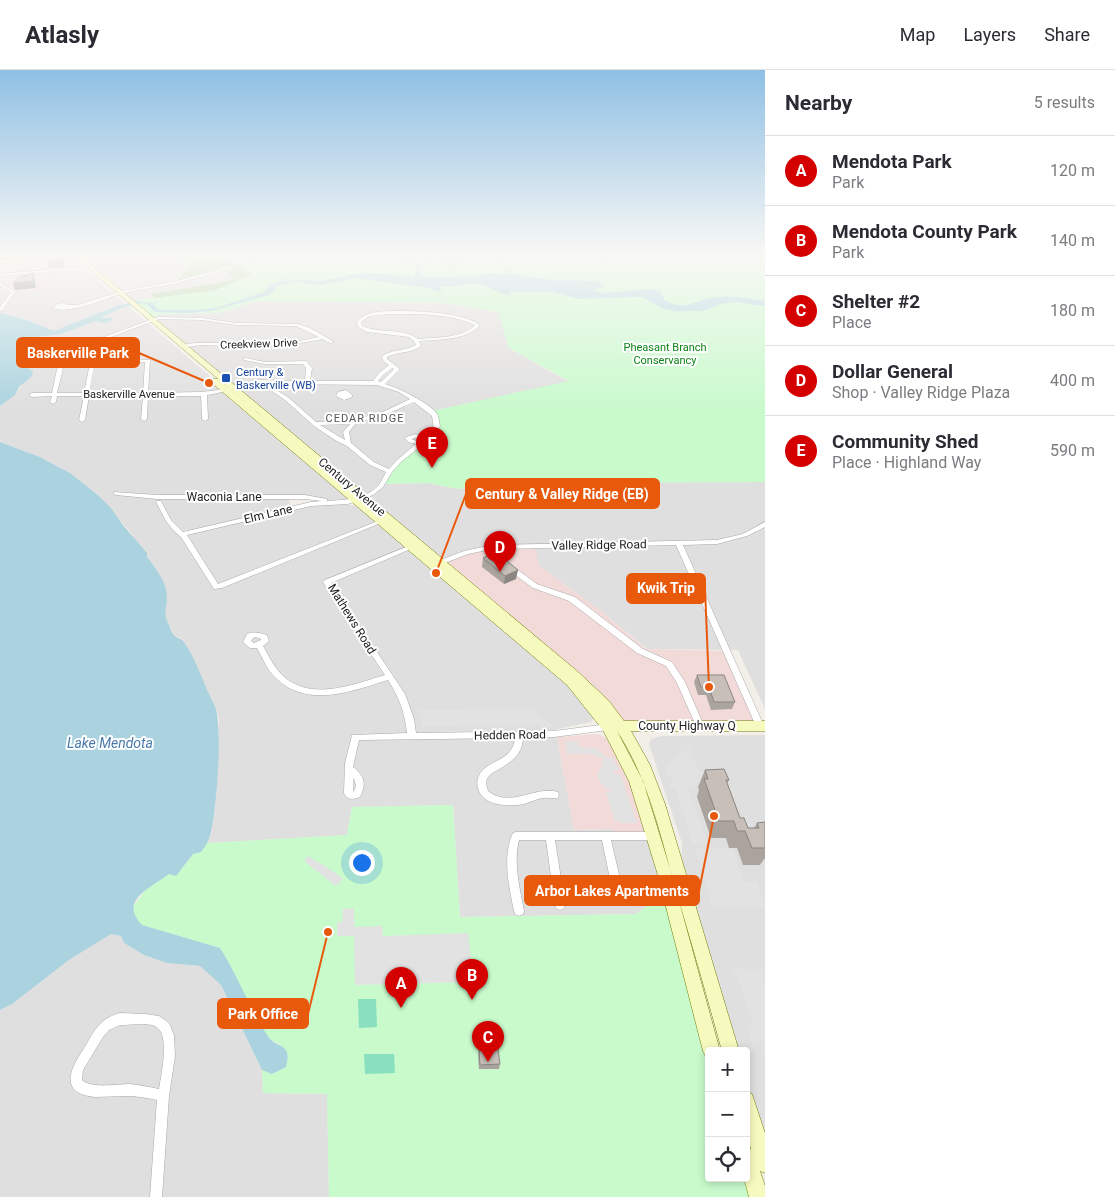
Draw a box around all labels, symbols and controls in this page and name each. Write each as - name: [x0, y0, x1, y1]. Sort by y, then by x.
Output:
- text: Atlasly: [25, 21, 99, 49]
- text: Map: [900, 24, 935, 45]
- text: Layers: [963, 24, 1016, 45]
- text: Share: [1044, 24, 1090, 45]
- text: Nearby: [785, 91, 852, 115]
- text: 5 results: [1034, 93, 1095, 112]
- text: Mendota Park: [832, 150, 952, 173]
- text: A: [796, 161, 806, 180]
- text: 120 m: [1050, 161, 1095, 180]
- text: Park: [832, 173, 864, 192]
- text: Mendota County Park: [832, 220, 1017, 243]
- text: B: [796, 231, 806, 250]
- text: 140 m: [1050, 231, 1095, 250]
- text: Park: [832, 243, 864, 262]
- text: Shelter #2: [832, 290, 920, 313]
- text: C: [796, 301, 806, 320]
- text: 180 m: [1050, 301, 1095, 320]
- text: Place: [832, 313, 872, 332]
- street label: Creekview Drive: [220, 336, 298, 352]
- callout: Baskerville Park: [17, 338, 139, 367]
- park label: Pheasant Branch Conservancy: [623, 341, 707, 367]
- text: Baskerville Park: [27, 345, 130, 361]
- text: Dollar General: [832, 360, 953, 383]
- place label: Century & Baskerville (WB): [236, 366, 316, 392]
- text: D: [796, 371, 806, 390]
- text: 400 m: [1050, 371, 1095, 390]
- marker: Century & Baskerville (WB): [220, 372, 232, 384]
- text: Shop · Valley Ridge Plaza: [832, 383, 1010, 402]
- street label: Baskerville Avenue: [83, 388, 175, 401]
- district label: CEDAR RIDGE: [326, 412, 404, 425]
- pin: E: [416, 427, 448, 468]
- text: Community Shed: [832, 430, 978, 453]
- text: E: [797, 441, 806, 460]
- text: 590 m: [1050, 441, 1095, 460]
- text: Place · Highland Way: [832, 453, 981, 472]
- street label: Century Avenue: [316, 455, 388, 519]
- callout: Century & Valley Ridge (EB): [466, 479, 659, 508]
- text: Century & Valley Ridge (EB): [475, 486, 649, 503]
- street label: Waconia Lane: [186, 490, 262, 504]
- street label: Elm Lane: [242, 502, 294, 526]
- pin: D: [484, 531, 516, 572]
- street label: Valley Ridge Road: [551, 537, 647, 553]
- callout: Kwik Trip: [627, 574, 705, 603]
- text: Kwik Trip: [637, 580, 695, 596]
- street label: Mathews Road: [325, 582, 379, 656]
- street label: County Highway Q: [638, 719, 736, 733]
- street label: Hedden Road: [474, 727, 546, 743]
- water label: Lake Mendota: [67, 735, 153, 751]
- your location: [349, 850, 375, 876]
- callout: Arbor Lakes Apartments: [525, 876, 699, 905]
- text: Arbor Lakes Apartments: [535, 883, 689, 899]
- pin: B: [456, 959, 488, 1000]
- pin: A: [385, 967, 417, 1008]
- callout: Park Office: [218, 999, 308, 1028]
- text: Park Office: [228, 1006, 298, 1022]
- pin: C: [472, 1021, 504, 1062]
- map controls: [705, 1047, 750, 1182]
- button: +: [705, 1047, 750, 1092]
- button: −: [705, 1092, 750, 1137]
- button: locate: [705, 1137, 750, 1182]

